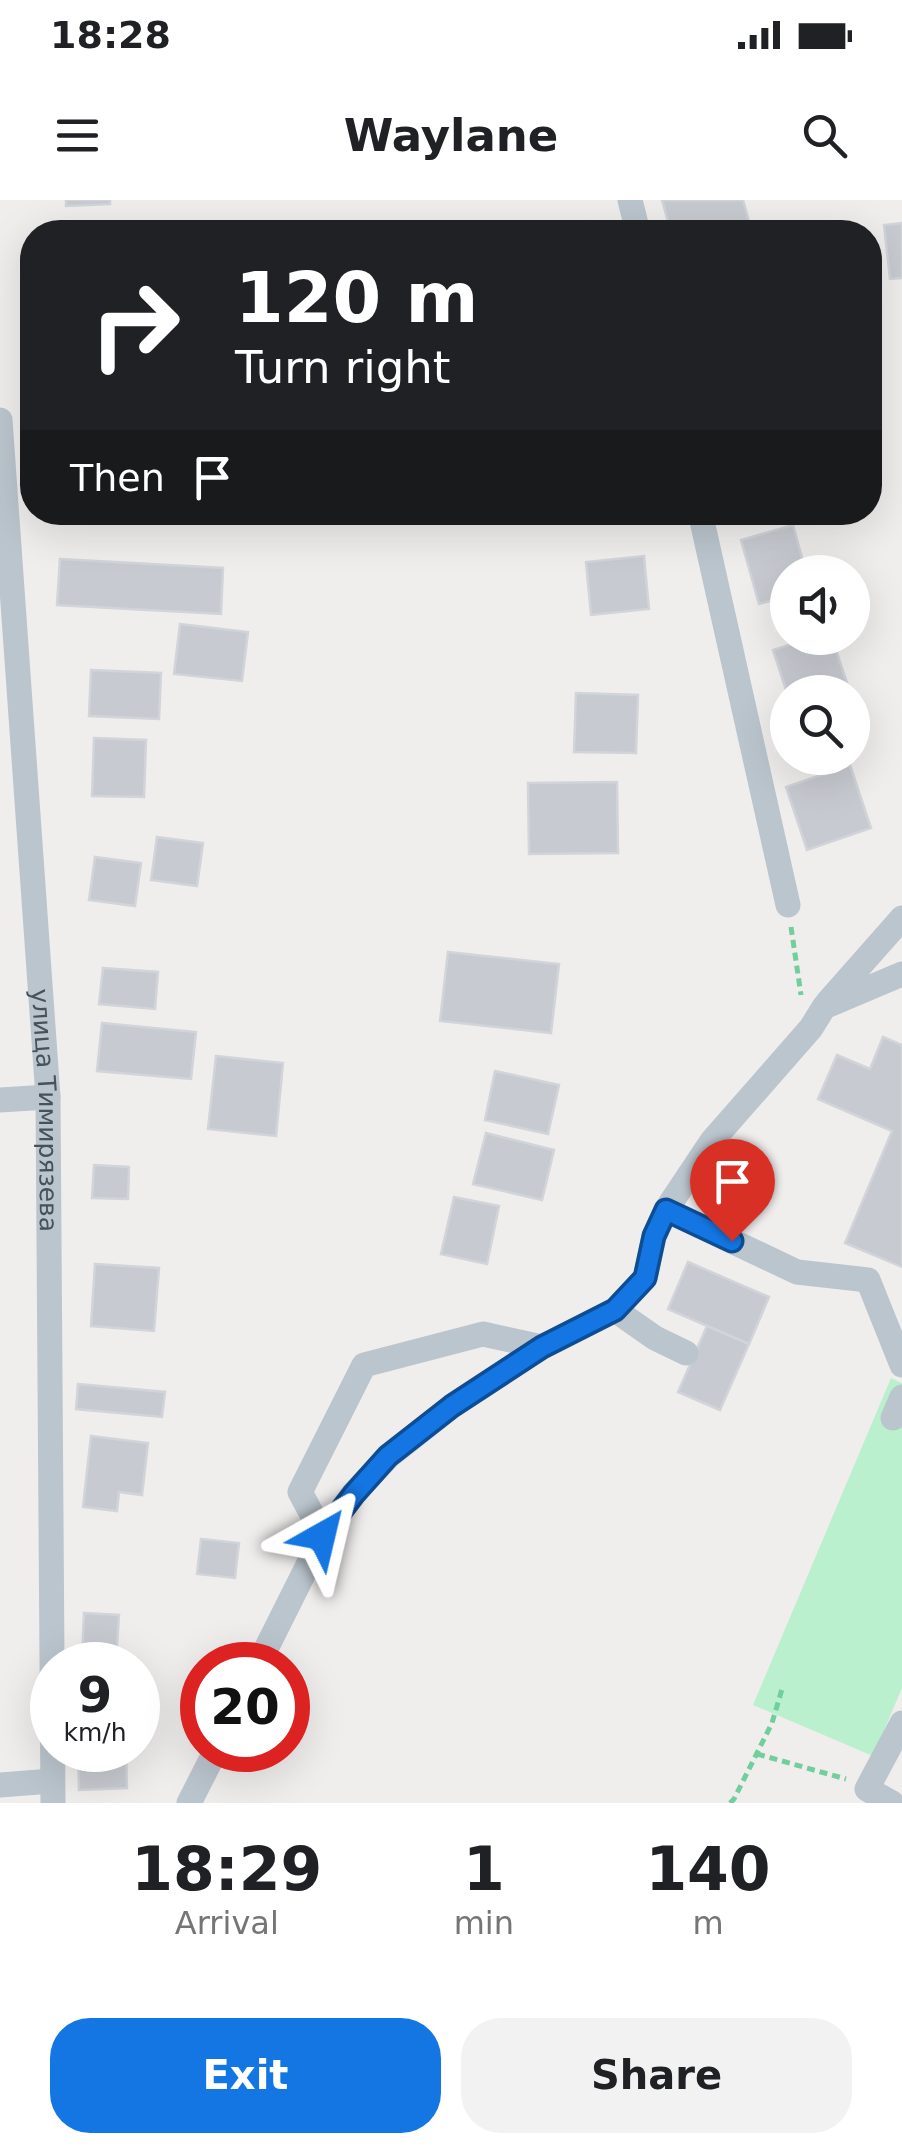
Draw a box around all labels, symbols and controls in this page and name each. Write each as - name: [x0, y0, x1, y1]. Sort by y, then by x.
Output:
- text: 18:28: [50, 13, 171, 57]
- icon: menu: [50, 108, 105, 163]
- icon: search: [797, 108, 852, 163]
- text: Waylane: [344, 109, 558, 162]
- text: 120 m: [235, 257, 478, 339]
- icon: right: [70, 260, 200, 390]
- text: Turn right: [235, 341, 450, 394]
- icon: arrive: [185, 450, 240, 505]
- text: Then: [70, 456, 165, 500]
- map controls: [770, 555, 870, 775]
- button: sound: [770, 555, 870, 655]
- button: search: [770, 675, 870, 775]
- street label: улица Тимирязева: [25, 988, 63, 1232]
- pin: [690, 1139, 775, 1242]
- icon: arrive: [705, 1154, 760, 1209]
- position arrow: [270, 1484, 374, 1588]
- speed limit sign: 20: [180, 1642, 310, 1772]
- text: 9: [78, 1666, 112, 1724]
- text: km/h: [63, 1718, 127, 1747]
- text: 18:29: [131, 1834, 322, 1904]
- text: 1: [463, 1834, 505, 1904]
- text: 140: [645, 1834, 771, 1904]
- text: Arrival: [175, 1904, 279, 1942]
- text: min: [454, 1904, 514, 1942]
- text: m: [692, 1904, 724, 1942]
- button: Exit: [50, 2018, 441, 2133]
- button: Share: [461, 2018, 852, 2133]

